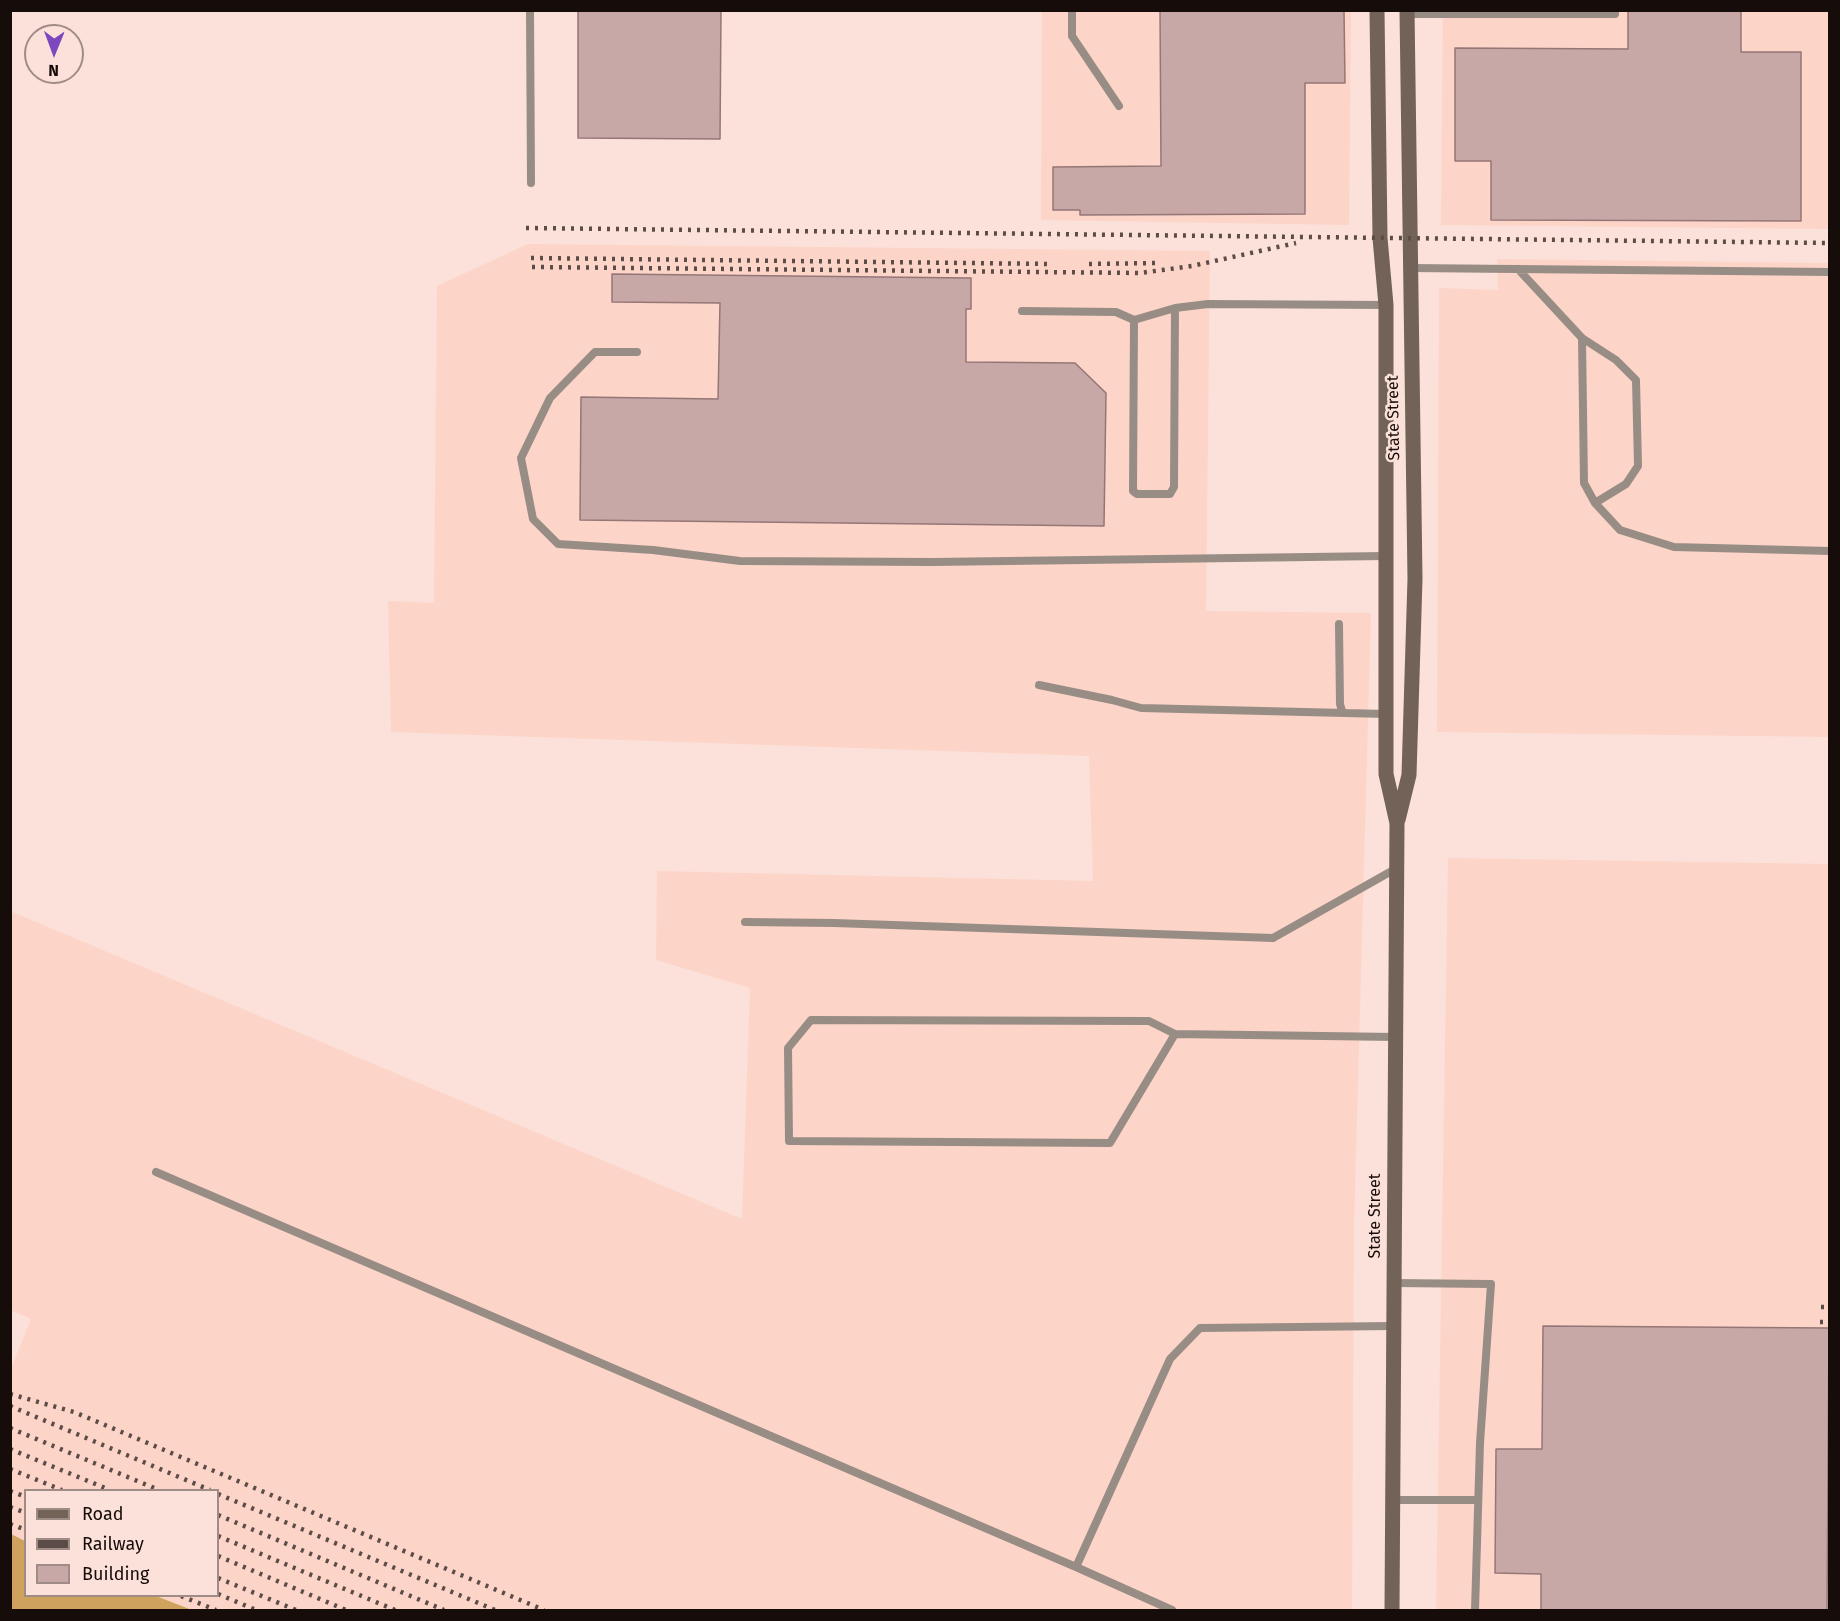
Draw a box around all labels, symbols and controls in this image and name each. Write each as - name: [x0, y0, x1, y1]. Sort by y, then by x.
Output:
- north arrow: [24, 24, 84, 84]
- text: N: [48, 61, 59, 80]
- street label: State Street: [1384, 375, 1404, 461]
- street label: State Street: [1366, 1174, 1386, 1258]
- legend: [24, 1489, 219, 1597]
- text: Road: [82, 1503, 124, 1525]
- text: Railway: [82, 1533, 144, 1555]
- text: Building: [82, 1563, 149, 1585]

